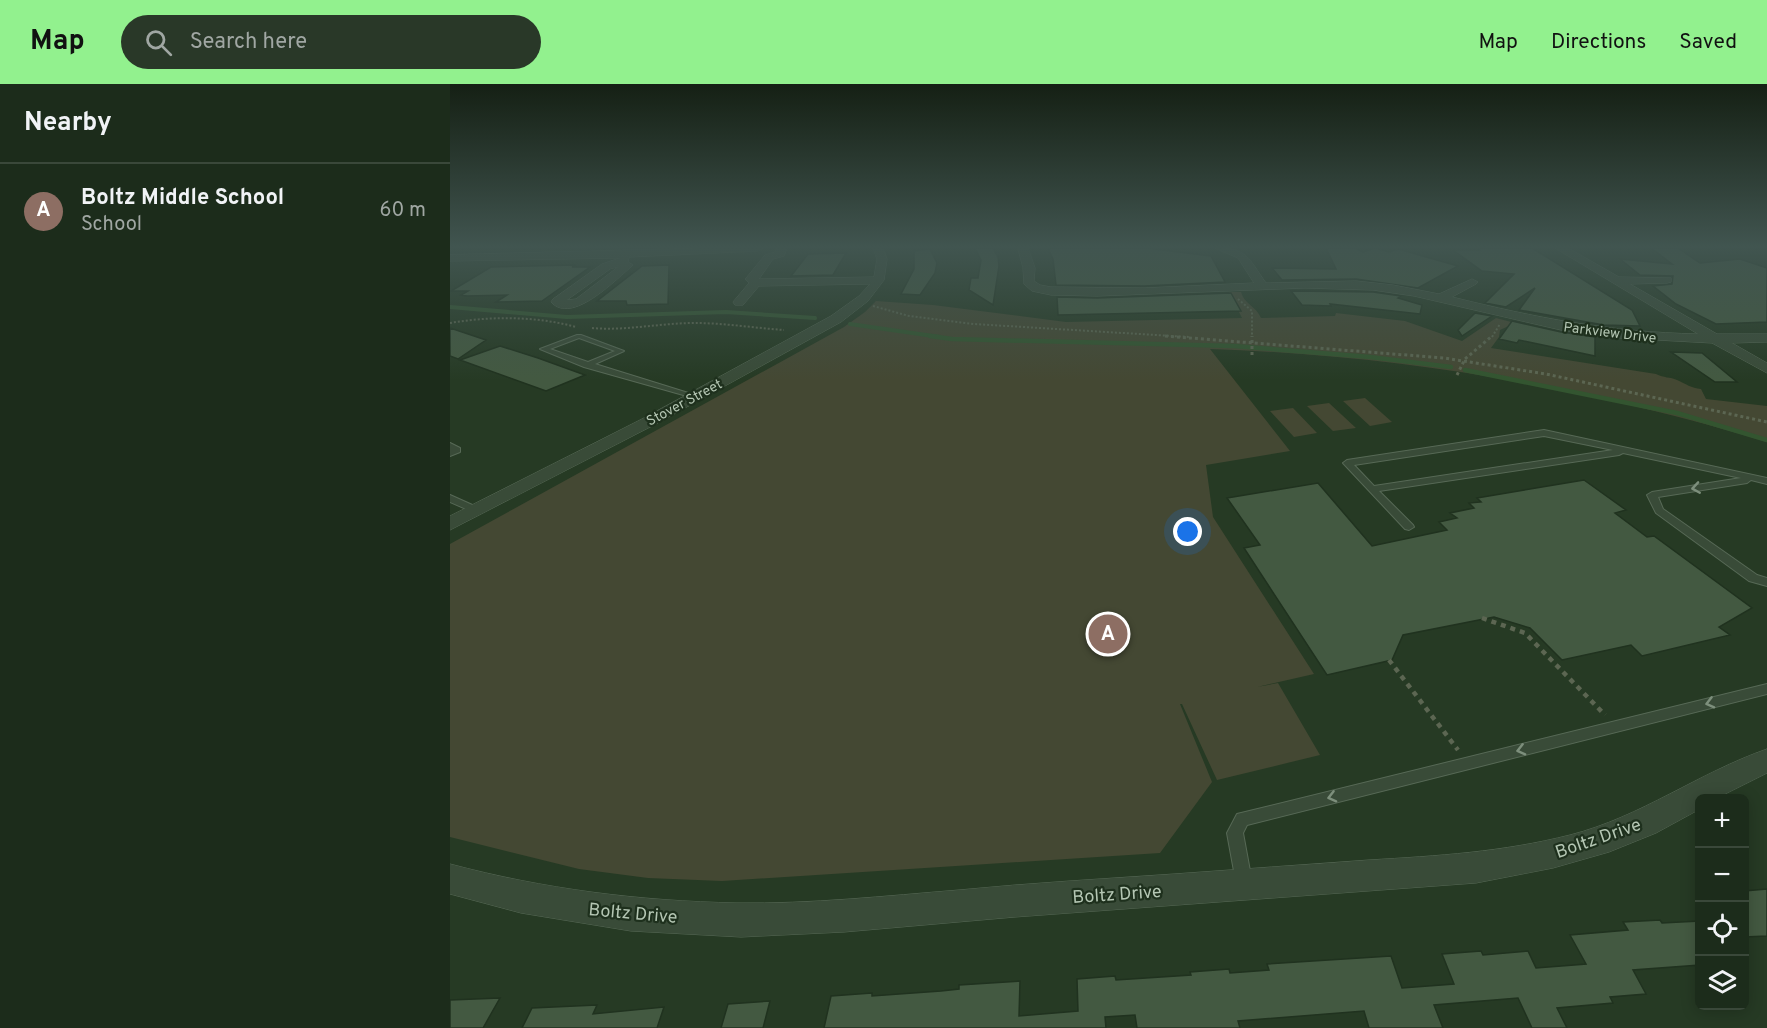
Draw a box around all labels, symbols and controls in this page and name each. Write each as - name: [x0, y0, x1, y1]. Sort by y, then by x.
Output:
- search box: [121, 15, 541, 69]
- text: Map: [30, 24, 85, 60]
- icon: search: [142, 26, 175, 59]
- text: Search here: [190, 29, 307, 56]
- text: Map: [1478, 29, 1518, 56]
- text: Directions: [1551, 29, 1646, 56]
- text: Saved: [1679, 29, 1737, 56]
- text: Nearby: [24, 107, 112, 140]
- text: Boltz Middle School: [81, 185, 284, 212]
- text: A: [36, 198, 51, 224]
- text: 60 m: [380, 198, 426, 224]
- text: School: [81, 212, 142, 238]
- street label: Parkview Drive: [1562, 319, 1657, 348]
- street label: Stover Street: [644, 376, 725, 430]
- one-way arrow: [1691, 481, 1701, 494]
- your location: [1173, 517, 1202, 546]
- pin: A: [1088, 612, 1128, 656]
- one-way arrow: [1705, 696, 1715, 709]
- one-way arrow: [1516, 743, 1526, 756]
- one-way arrow: [1327, 790, 1337, 803]
- map controls: [1695, 794, 1749, 1010]
- button: +: [1695, 794, 1749, 848]
- street label: Boltz Drive: [1553, 814, 1644, 865]
- button: −: [1695, 848, 1749, 902]
- street label: Boltz Drive: [1072, 881, 1162, 910]
- street label: Boltz Drive: [587, 899, 678, 930]
- button: locate: [1695, 902, 1749, 956]
- button: layers: [1695, 956, 1749, 1010]

